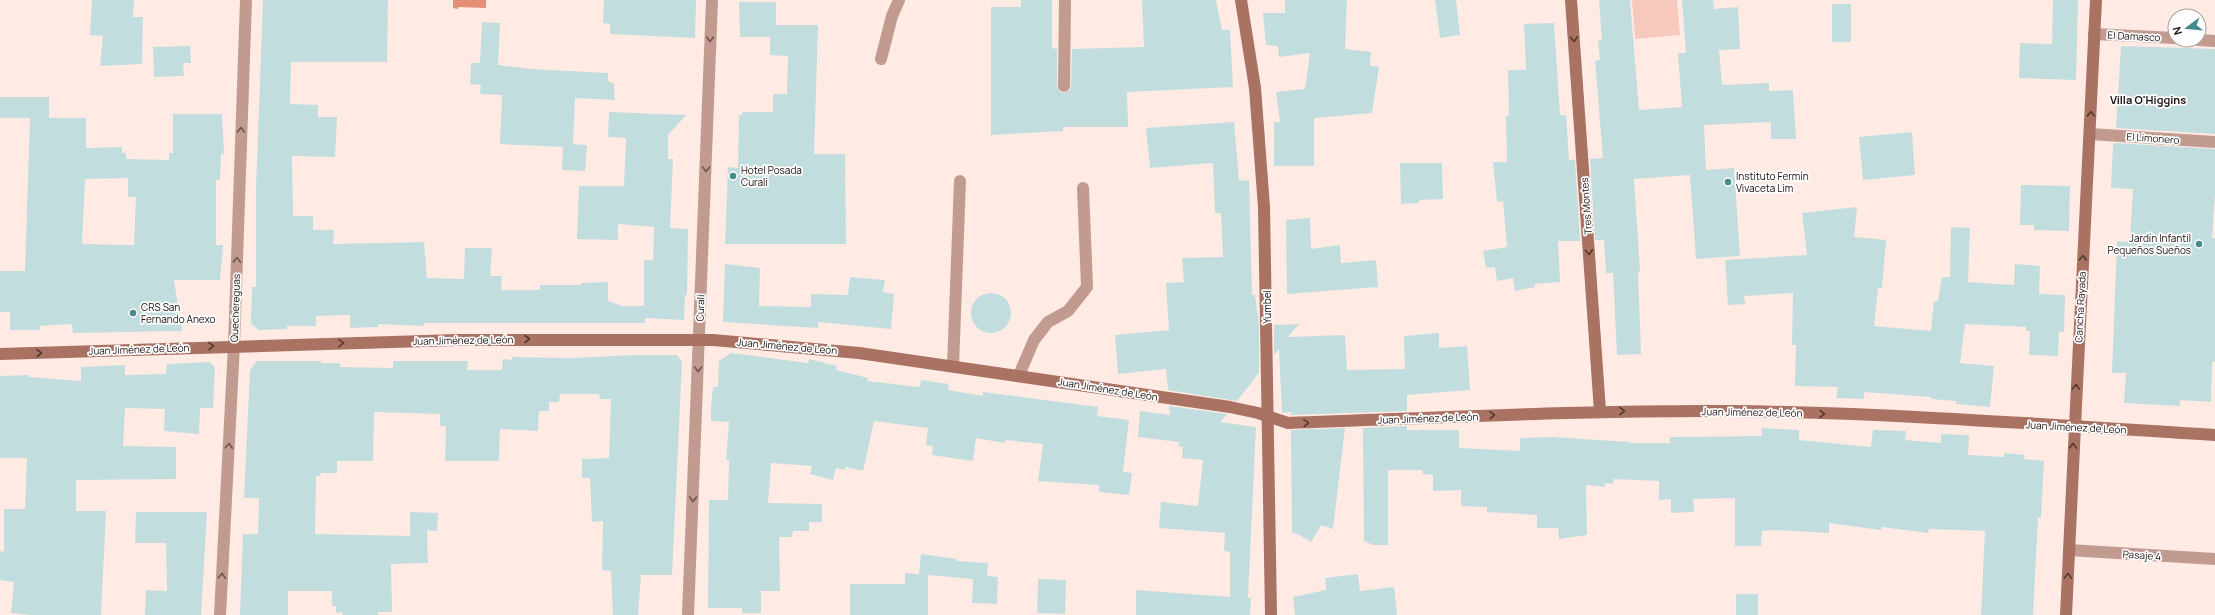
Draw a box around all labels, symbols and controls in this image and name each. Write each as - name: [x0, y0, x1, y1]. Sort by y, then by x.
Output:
- north arrow: [2167, 8, 2207, 48]
- text: N: [2169, 25, 2185, 37]
- street label: El Damasco: [2107, 28, 2161, 44]
- one-way arrow: [706, 36, 715, 42]
- one-way arrow: [1569, 36, 1578, 42]
- district label: Villa O'Higgins: [2110, 92, 2186, 107]
- one-way arrow: [2087, 111, 2095, 117]
- one-way arrow: [237, 127, 245, 133]
- street label: El Limonero: [2126, 129, 2180, 147]
- place label: Hotel Posada Curali: [741, 163, 802, 189]
- one-way arrow: [701, 166, 710, 172]
- place label: Instituto Fermín Vivaceta Lim: [1736, 169, 1809, 195]
- marker: Hotel Posada Curali: [728, 171, 738, 181]
- street label: Tres Montes: [1577, 177, 1595, 235]
- marker: Instituto Fermín Vivaceta Lim: [1723, 177, 1733, 187]
- place label: Jardín Infantil Pequeños Sueños: [2107, 231, 2191, 257]
- marker: Jardín Infantil Pequeños Sueños: [2194, 239, 2204, 249]
- one-way arrow: [1584, 249, 1593, 255]
- one-way arrow: [2079, 255, 2088, 261]
- one-way arrow: [232, 257, 241, 263]
- street label: Cancha Rayada: [2071, 271, 2089, 343]
- street label: Quechereguas: [227, 274, 243, 342]
- street label: Yumbel: [1260, 290, 1274, 324]
- street label: Curalí: [693, 294, 707, 322]
- place label: CRS San Fernando Anexo: [141, 300, 216, 326]
- marker: CRS San Fernando Anexo: [128, 308, 138, 318]
- street label: Juan Jiménez de León: [412, 332, 514, 348]
- one-way arrow: [524, 335, 530, 343]
- street label: Juan Jiménez de León: [736, 335, 838, 357]
- one-way arrow: [338, 338, 344, 347]
- street label: Juan Jiménez de León: [88, 340, 190, 358]
- one-way arrow: [208, 342, 214, 350]
- one-way arrow: [36, 348, 42, 357]
- one-way arrow: [694, 366, 702, 372]
- street label: Juan Jiménez de León: [1057, 374, 1159, 404]
- one-way arrow: [2071, 384, 2080, 390]
- street label: Juan Jiménez de León: [1701, 404, 1803, 420]
- one-way arrow: [1619, 407, 1625, 415]
- street label: Juan Jiménez de León: [1377, 409, 1479, 427]
- one-way arrow: [1819, 409, 1825, 418]
- one-way arrow: [1489, 411, 1495, 420]
- street label: Juan Jiménez de León: [2025, 417, 2127, 437]
- one-way arrow: [1303, 418, 1309, 427]
- one-way arrow: [224, 443, 233, 449]
- one-way arrow: [2068, 443, 2077, 449]
- one-way arrow: [688, 496, 697, 502]
- street label: Pasaje 4: [2122, 547, 2162, 563]
- one-way arrow: [218, 573, 226, 579]
- one-way arrow: [2063, 573, 2072, 579]

